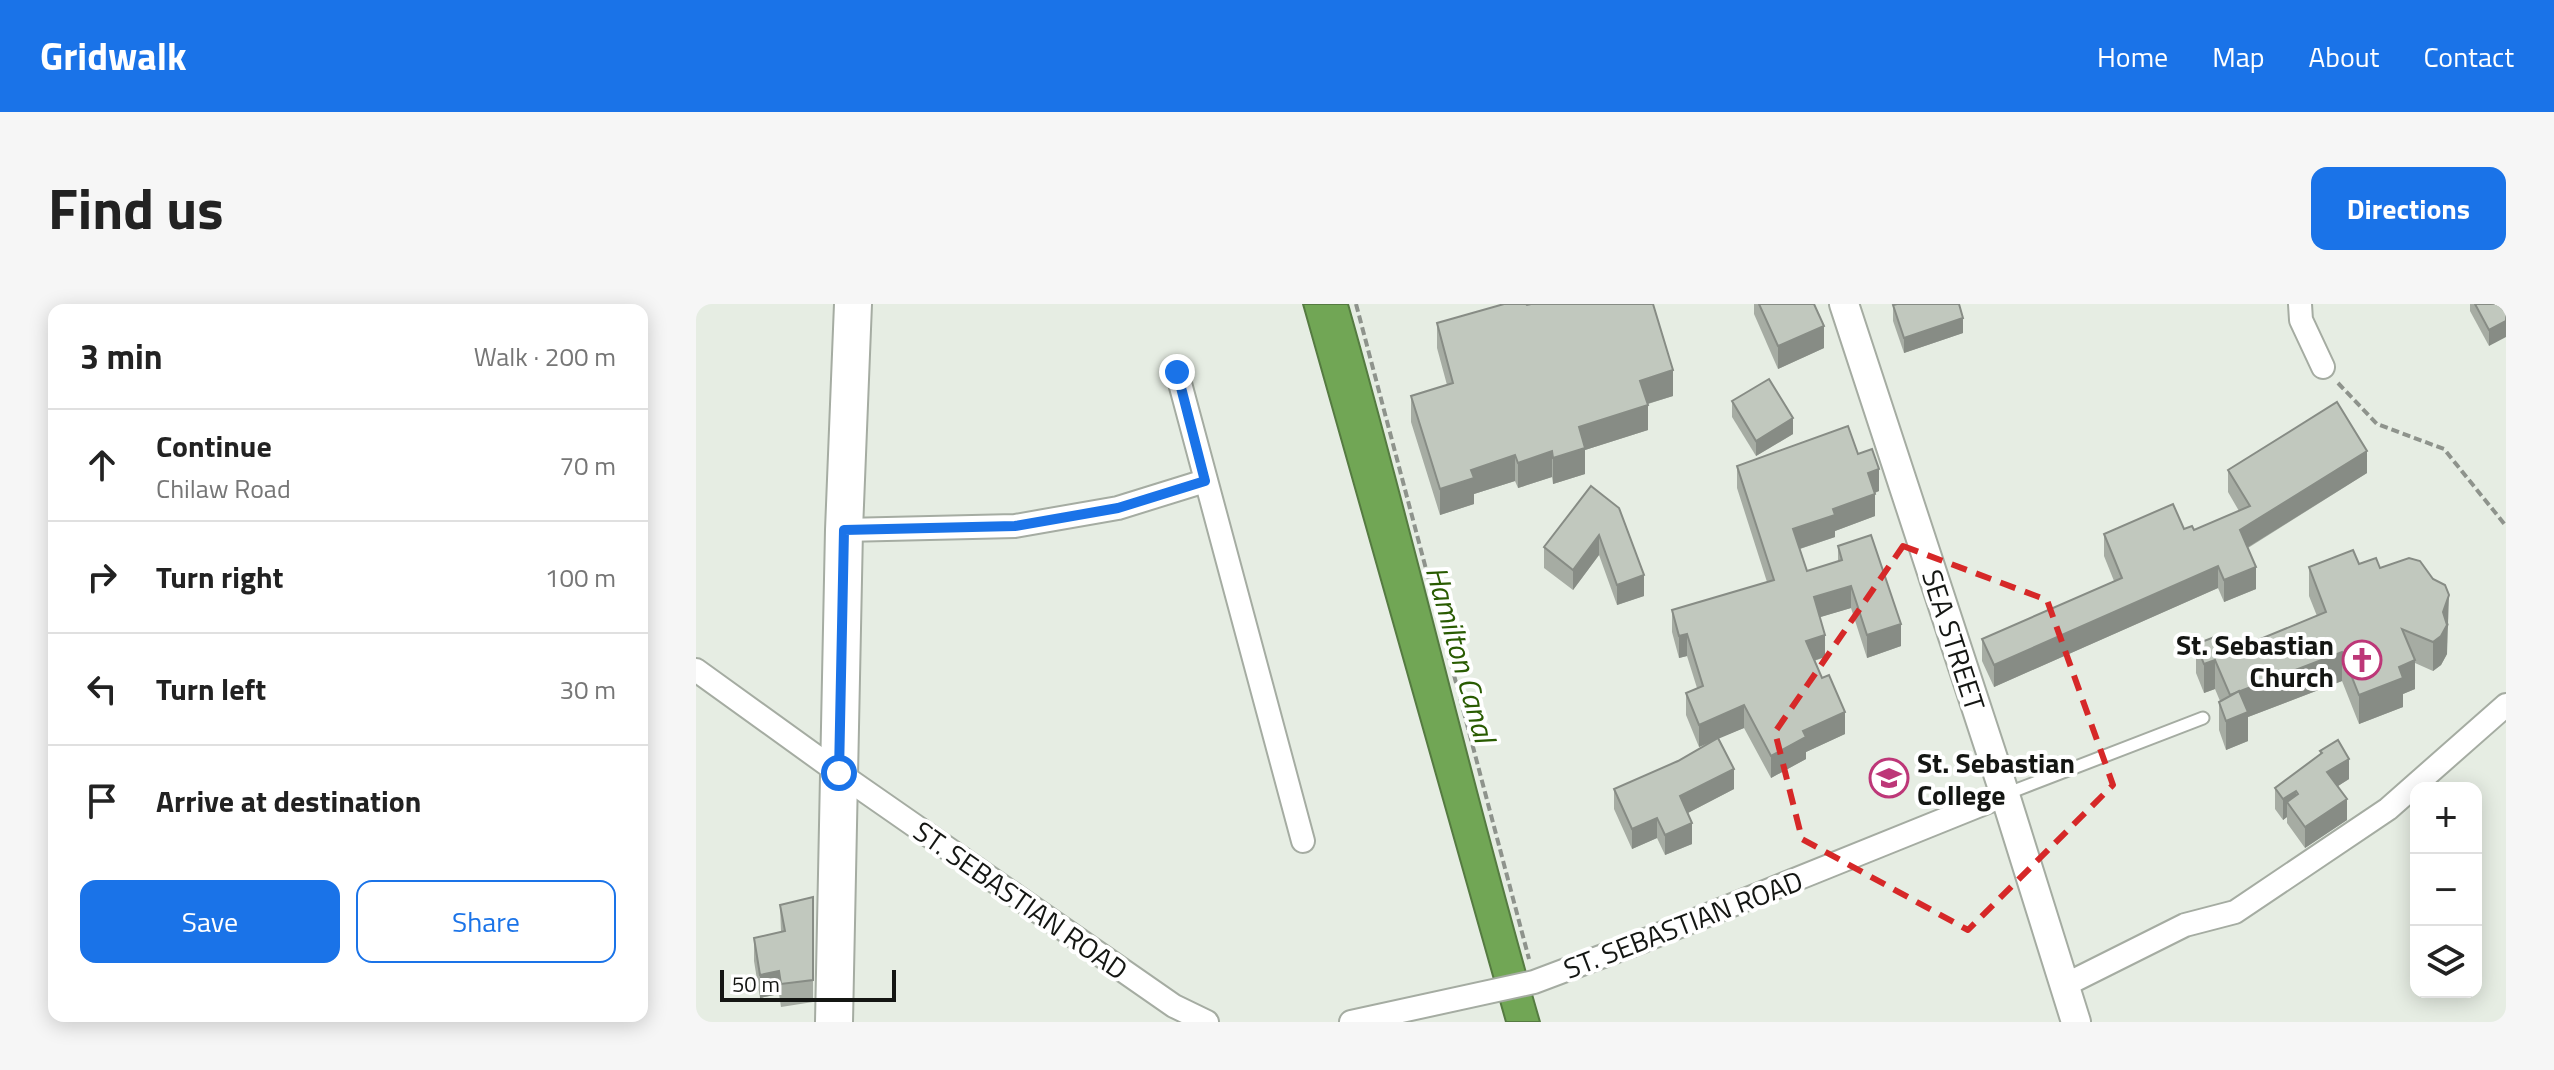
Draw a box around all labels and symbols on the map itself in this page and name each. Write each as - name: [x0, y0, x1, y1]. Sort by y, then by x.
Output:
- route end: [1159, 354, 1195, 390]
- water label: Hamilton Canal: [1414, 560, 1509, 751]
- street label: SEA STREET: [1911, 564, 1997, 716]
- place label: St. Sebastian Church: [2176, 623, 2334, 698]
- church icon: St. Sebastian Church: [2341, 639, 2383, 681]
- place label: St. Sebastian College: [1917, 741, 2075, 816]
- route start: [821, 755, 857, 791]
- school or university icon: St. Sebastian College: [1868, 757, 1910, 799]
- street label: ST. SEBASTIAN ROAD: [905, 810, 1137, 990]
- street label: ST. SEBASTIAN ROAD: [1557, 859, 1809, 989]
- scale bar: [720, 966, 896, 1002]

